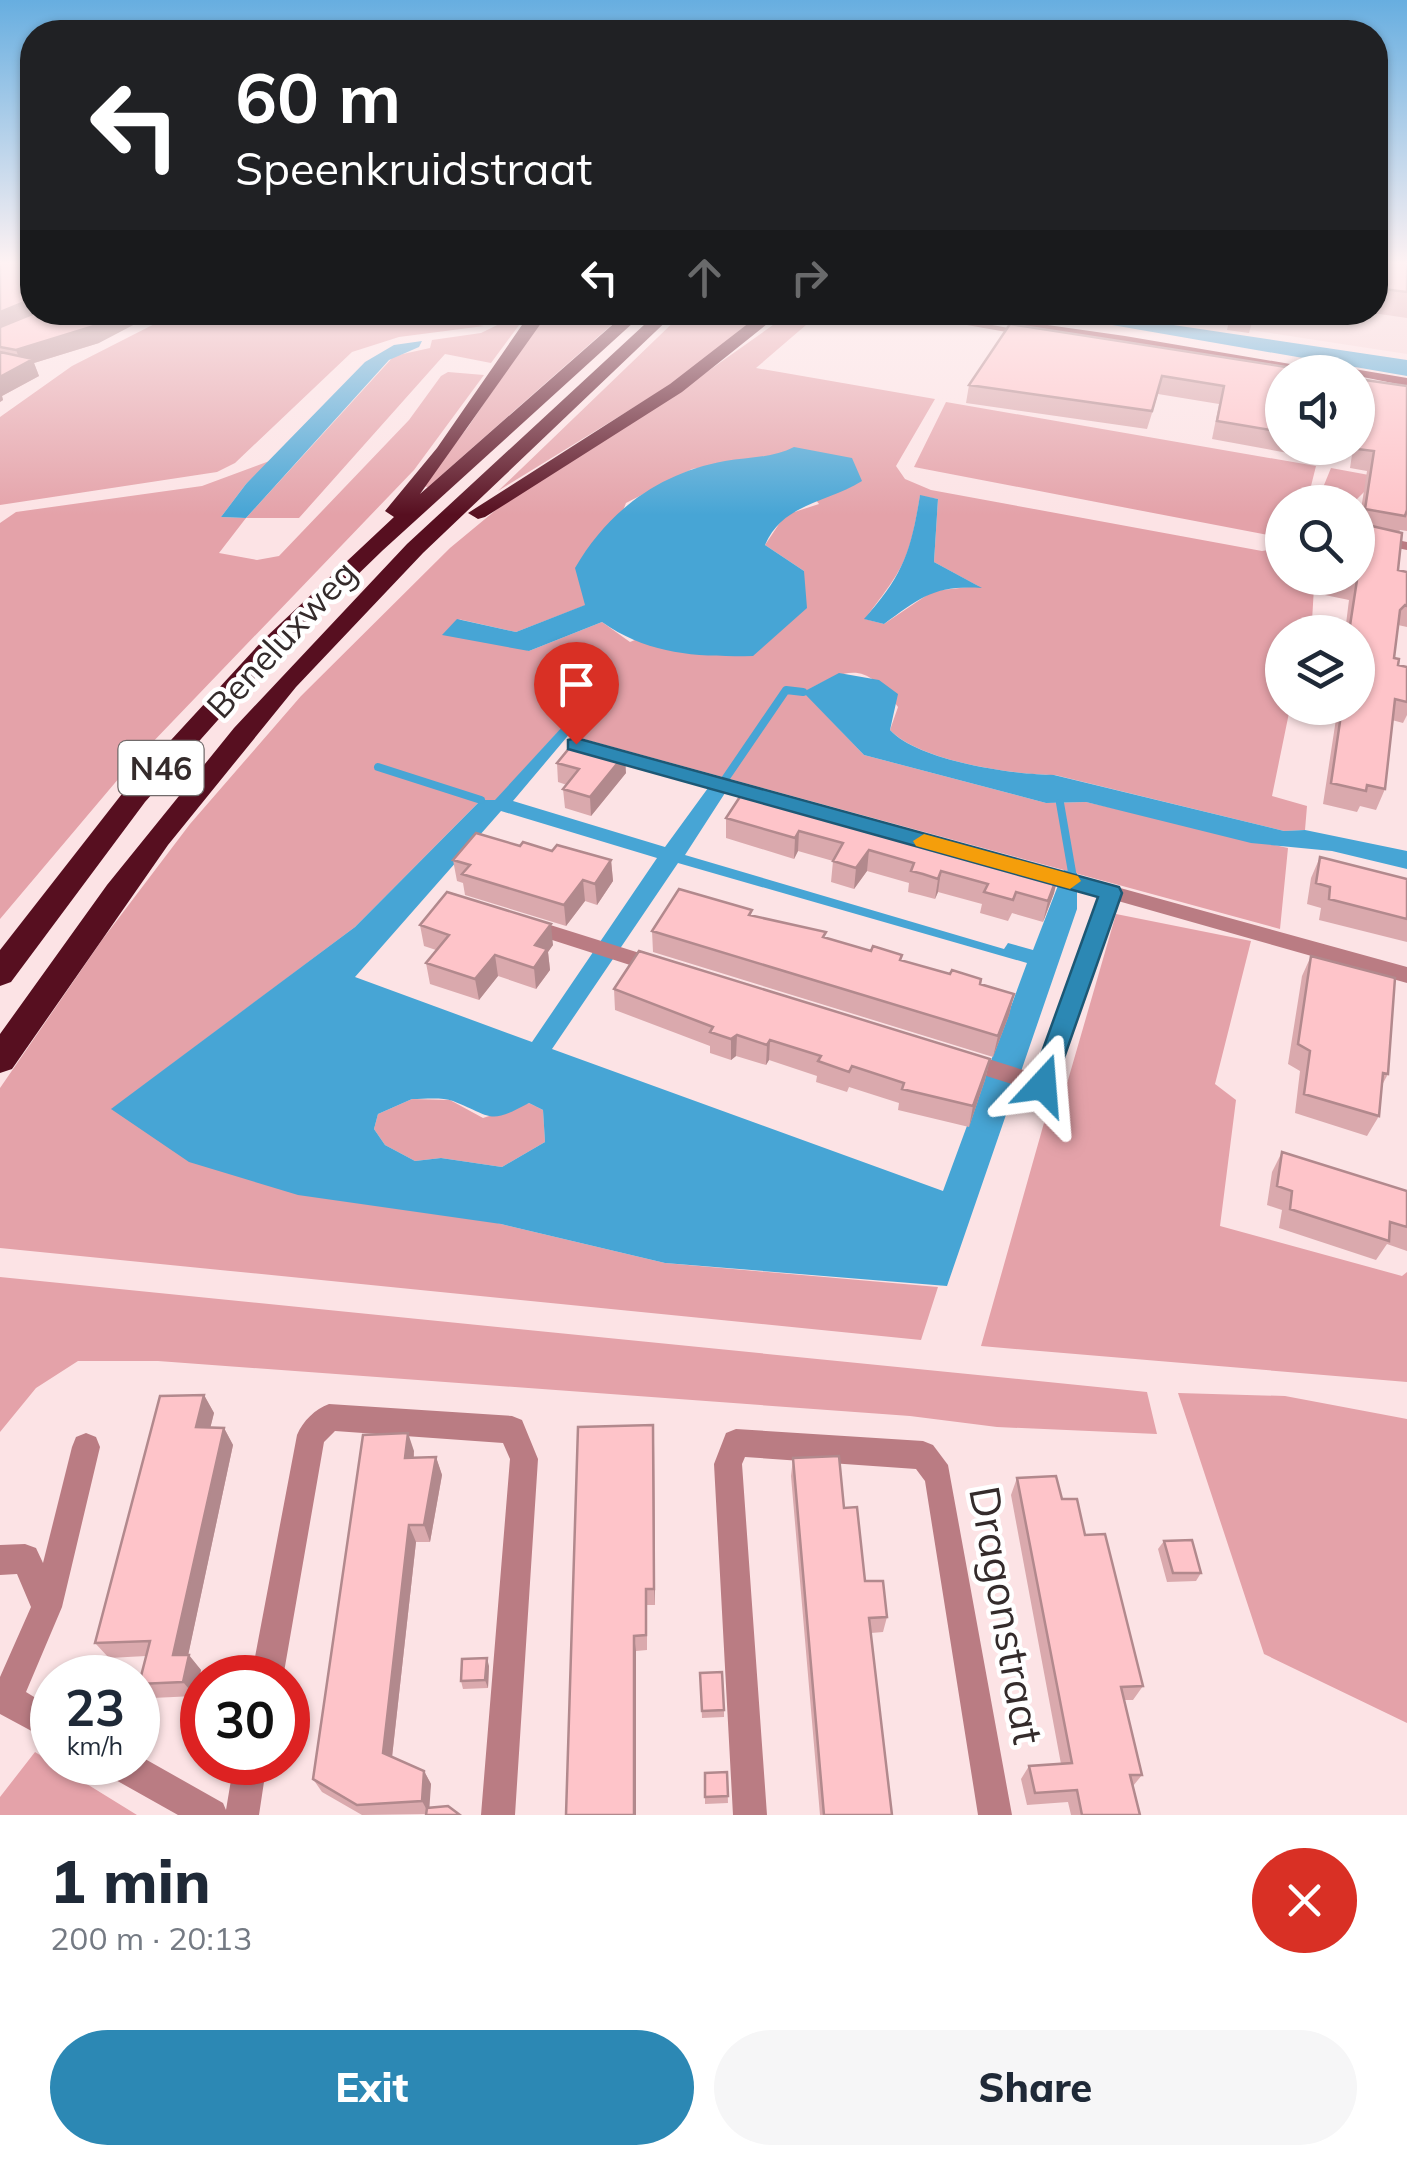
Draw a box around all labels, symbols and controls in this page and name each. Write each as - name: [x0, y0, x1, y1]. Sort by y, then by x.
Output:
- text: 60 m: [235, 53, 401, 141]
- icon: left: [70, 60, 200, 190]
- text: Speenkruidstraat: [235, 140, 592, 196]
- icon: left: [572, 250, 627, 305]
- icon: ahead: [677, 250, 732, 305]
- icon: right: [782, 250, 837, 305]
- map controls: [1265, 355, 1375, 725]
- button: sound: [1265, 355, 1375, 465]
- button: search: [1265, 485, 1375, 595]
- street label: Beneluxweg: [197, 551, 365, 727]
- button: layers: [1265, 615, 1375, 725]
- pin: [534, 642, 619, 745]
- icon: arrive: [549, 657, 604, 712]
- road number: N46: [119, 741, 204, 795]
- position arrow: [991, 1033, 1095, 1137]
- street label: Dragonstraat: [958, 1482, 1056, 1748]
- speed limit sign: 30: [180, 1655, 310, 1785]
- text: 23: [65, 1676, 125, 1739]
- text: km/h: [67, 1730, 123, 1761]
- text: 1 min: [50, 1843, 211, 1918]
- button: close: [1252, 1848, 1357, 1953]
- text: 200 m · 20:13: [50, 1918, 252, 1958]
- button: Exit: [50, 2030, 694, 2145]
- button: Share: [714, 2030, 1357, 2145]

